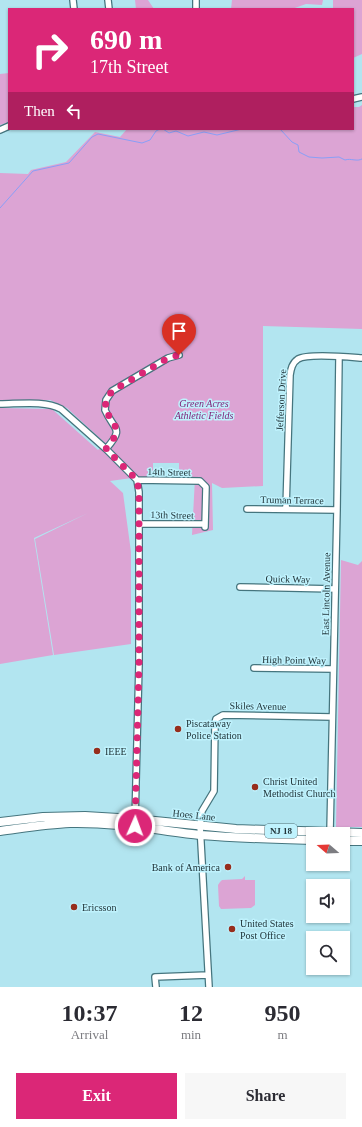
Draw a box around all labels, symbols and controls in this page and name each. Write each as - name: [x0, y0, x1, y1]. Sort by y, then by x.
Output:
- icon: right: [24, 24, 76, 76]
- text: 690 m: [90, 24, 162, 55]
- text: 17th Street: [90, 57, 169, 77]
- icon: left: [63, 100, 85, 122]
- text: Then: [24, 103, 55, 119]
- pin: [162, 314, 196, 355]
- icon: arrive: [168, 320, 190, 342]
- street label: Jefferson Drive: [274, 368, 288, 431]
- park label: Green Acres Athletic Fields: [174, 398, 233, 421]
- street label: 14th Street: [147, 466, 191, 478]
- street label: Truman Terrace: [260, 494, 324, 506]
- street label: 13th Street: [150, 509, 194, 521]
- street label: East Lincoln Avenue: [320, 552, 332, 636]
- street label: Quick Way: [265, 573, 311, 585]
- street label: High Point Way: [262, 654, 326, 666]
- street label: Skiles Avenue: [230, 700, 287, 712]
- place label: Piscataway Police Station: [186, 718, 242, 741]
- marker: Piscataway Police Station: [173, 724, 183, 734]
- marker: IEEE: [92, 746, 102, 756]
- place label: IEEE: [105, 746, 127, 757]
- place label: Christ United Methodist Church: [263, 776, 336, 799]
- marker: Christ United Methodist Church: [250, 782, 260, 792]
- position arrow: [114, 805, 156, 847]
- street label: Hoes Lane: [172, 807, 217, 823]
- road number: NJ 18: [265, 824, 297, 838]
- north arrow: [306, 827, 350, 871]
- map controls: [306, 827, 350, 975]
- place label: Bank of America: [152, 862, 221, 873]
- marker: Bank of America: [223, 862, 233, 872]
- button: sound: [306, 879, 350, 923]
- marker: Ericsson: [69, 902, 79, 912]
- place label: Ericsson: [82, 902, 116, 913]
- place label: United States Post Office: [240, 918, 294, 941]
- marker: United States Post Office: [227, 924, 237, 934]
- button: search: [306, 931, 350, 975]
- text: 10:37: [62, 1000, 118, 1026]
- text: 12: [179, 1000, 203, 1026]
- text: 950: [265, 1000, 301, 1026]
- text: Arrival: [71, 1027, 108, 1042]
- text: min: [181, 1027, 201, 1042]
- text: m: [277, 1027, 288, 1042]
- button: Exit: [16, 1073, 177, 1119]
- button: Share: [185, 1073, 346, 1119]

